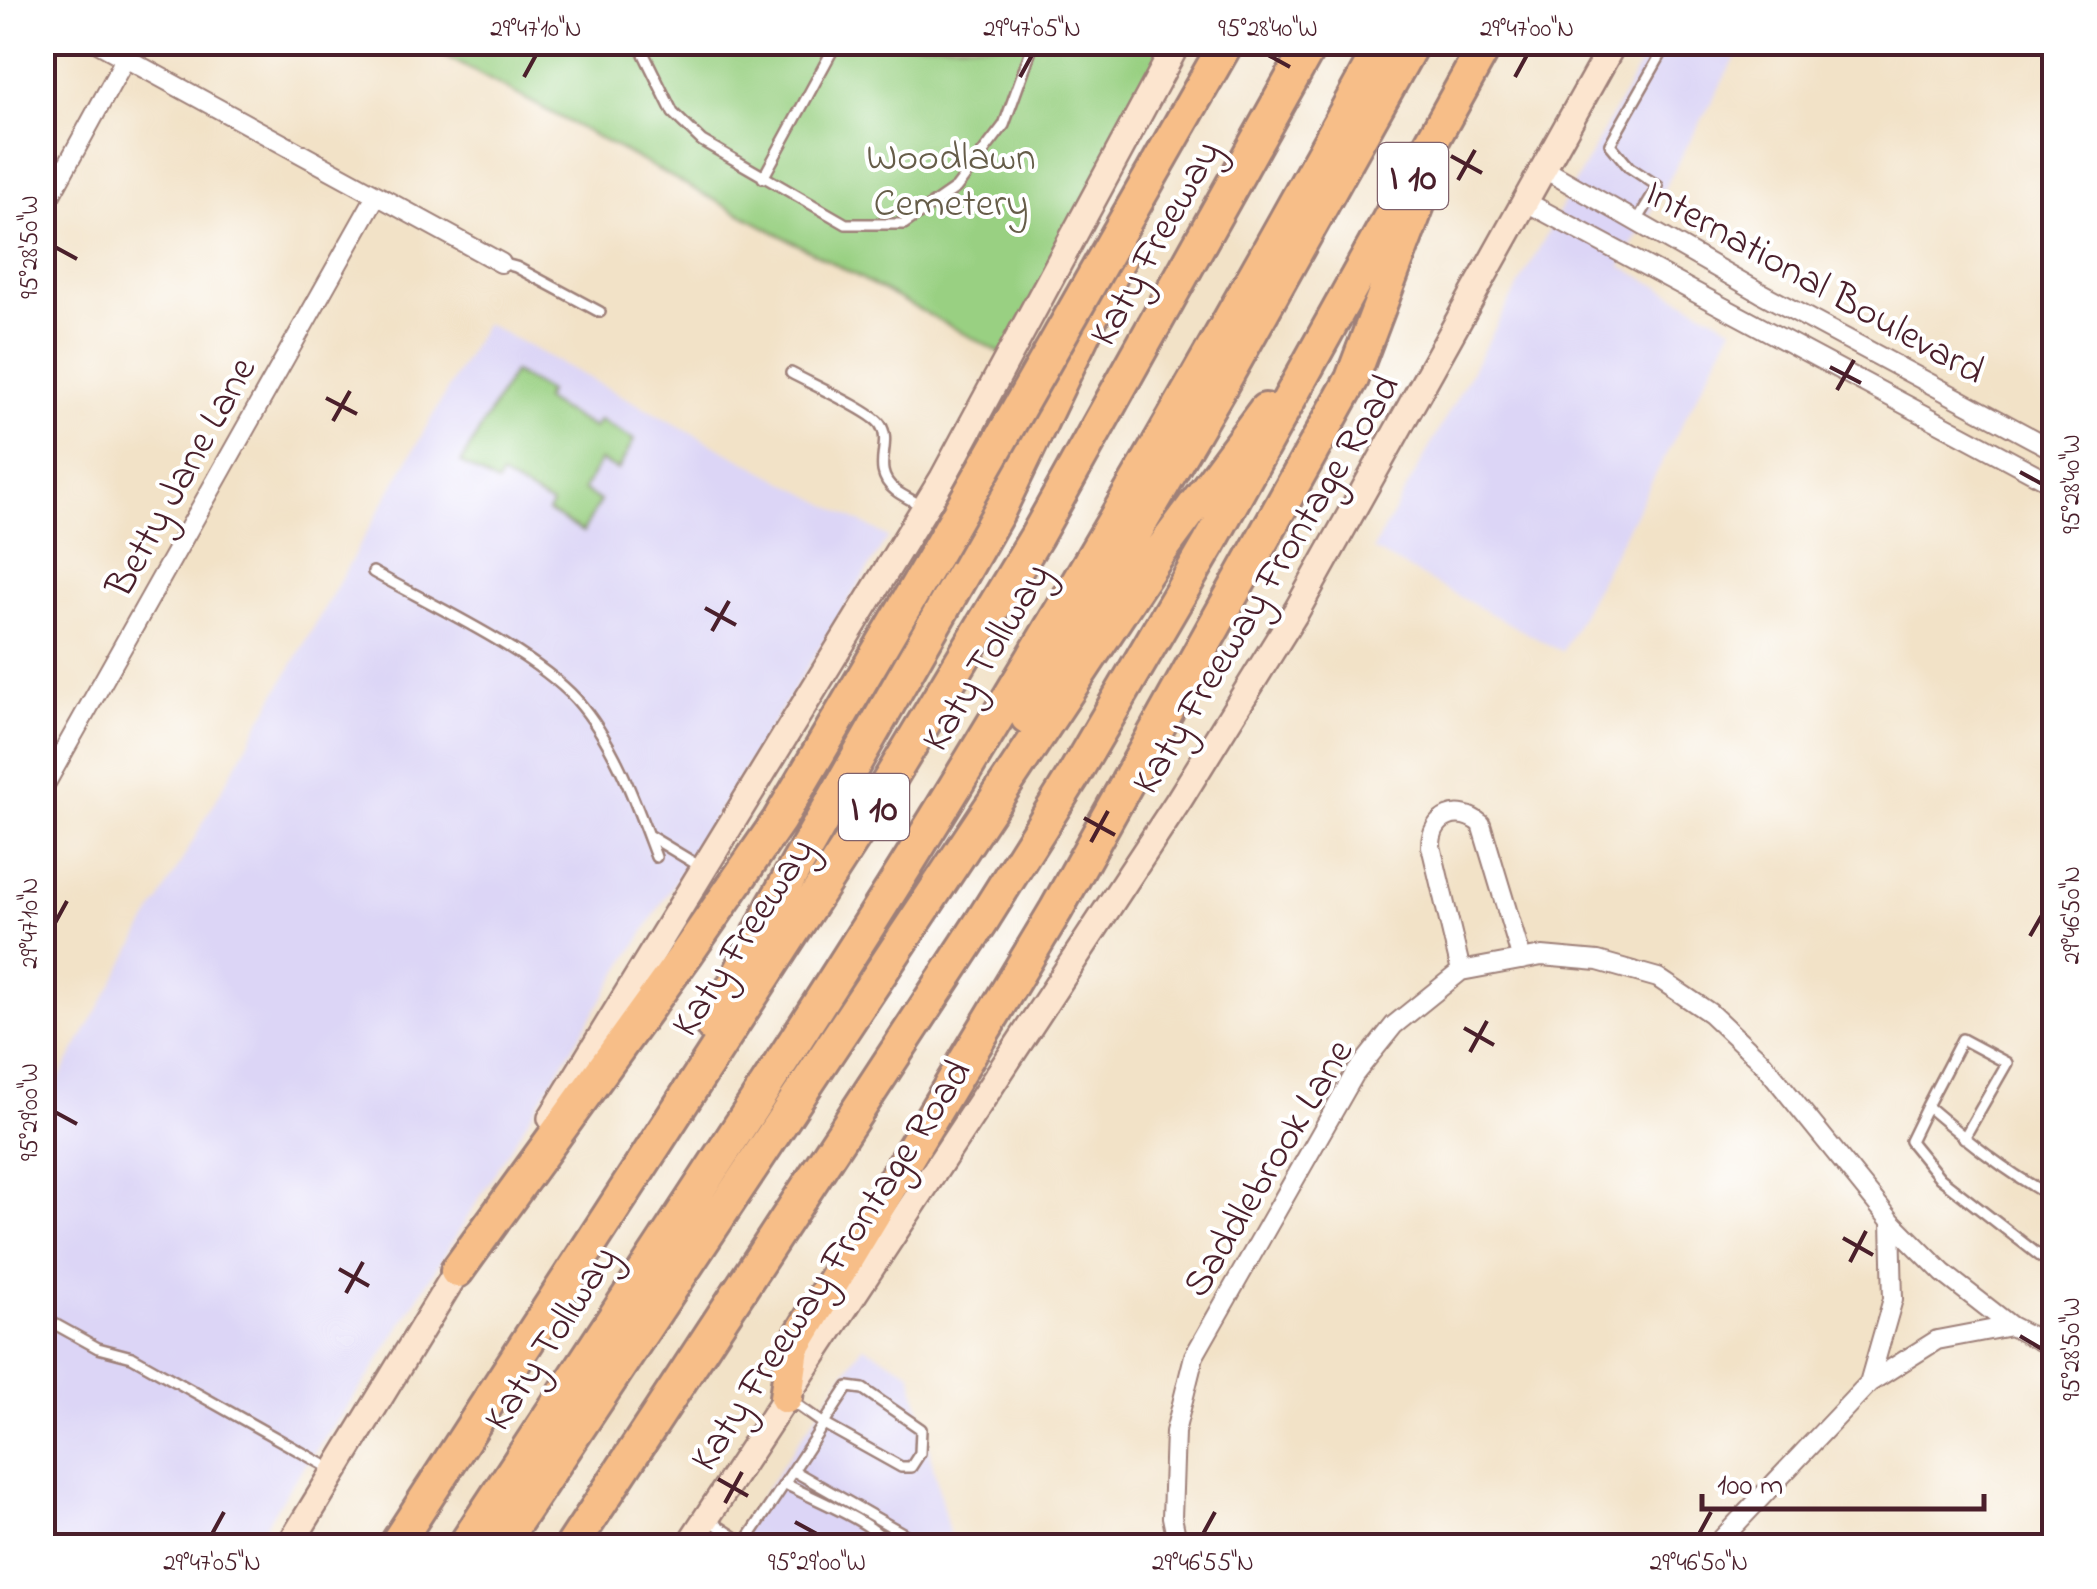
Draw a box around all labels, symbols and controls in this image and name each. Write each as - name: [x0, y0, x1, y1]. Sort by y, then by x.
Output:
- text: 29°47'10"N: [490, 12, 582, 48]
- text: 29°47'05"N: [983, 12, 1081, 48]
- text: 95°28'40"W: [1218, 12, 1318, 48]
- text: 29°47'00"N: [1480, 12, 1574, 48]
- park label: Woodlawn Cemetery: [866, 130, 1036, 235]
- street label: Katy Freeway: [1076, 130, 1238, 358]
- road number: I 10: [1378, 143, 1448, 209]
- street label: International Boulevard: [1633, 166, 1995, 402]
- text: 95°28'50"W: [13, 195, 49, 299]
- street label: Betty Jane Lane: [92, 347, 273, 610]
- street label: Katy Freeway Frontage Road: [1119, 364, 1417, 807]
- text: 95°28'40"W: [2055, 434, 2091, 534]
- street label: Katy Tollway: [908, 553, 1068, 764]
- road number: I 10: [839, 774, 909, 840]
- street label: Katy Freeway: [658, 827, 832, 1050]
- text: 29°46'50"N: [2055, 866, 2091, 964]
- text: 29°47'10"N: [13, 877, 49, 969]
- street label: Saddlebrook Lane: [1169, 1029, 1370, 1310]
- street label: Katy Freeway Frontage Road: [677, 1049, 989, 1484]
- text: 95°29'00"W: [13, 1063, 49, 1161]
- street label: Katy Tollway: [471, 1235, 635, 1444]
- text: 95°28'50"W: [2055, 1297, 2091, 1401]
- scale bar: [1702, 1449, 1984, 1511]
- text: 100 m: [1717, 1465, 1783, 1509]
- text: 29°47'05"N: [163, 1546, 261, 1582]
- text: 95°29'00"W: [768, 1546, 866, 1582]
- text: 29°46'55"N: [1152, 1546, 1254, 1582]
- text: 29°46'50"N: [1650, 1546, 1748, 1582]

